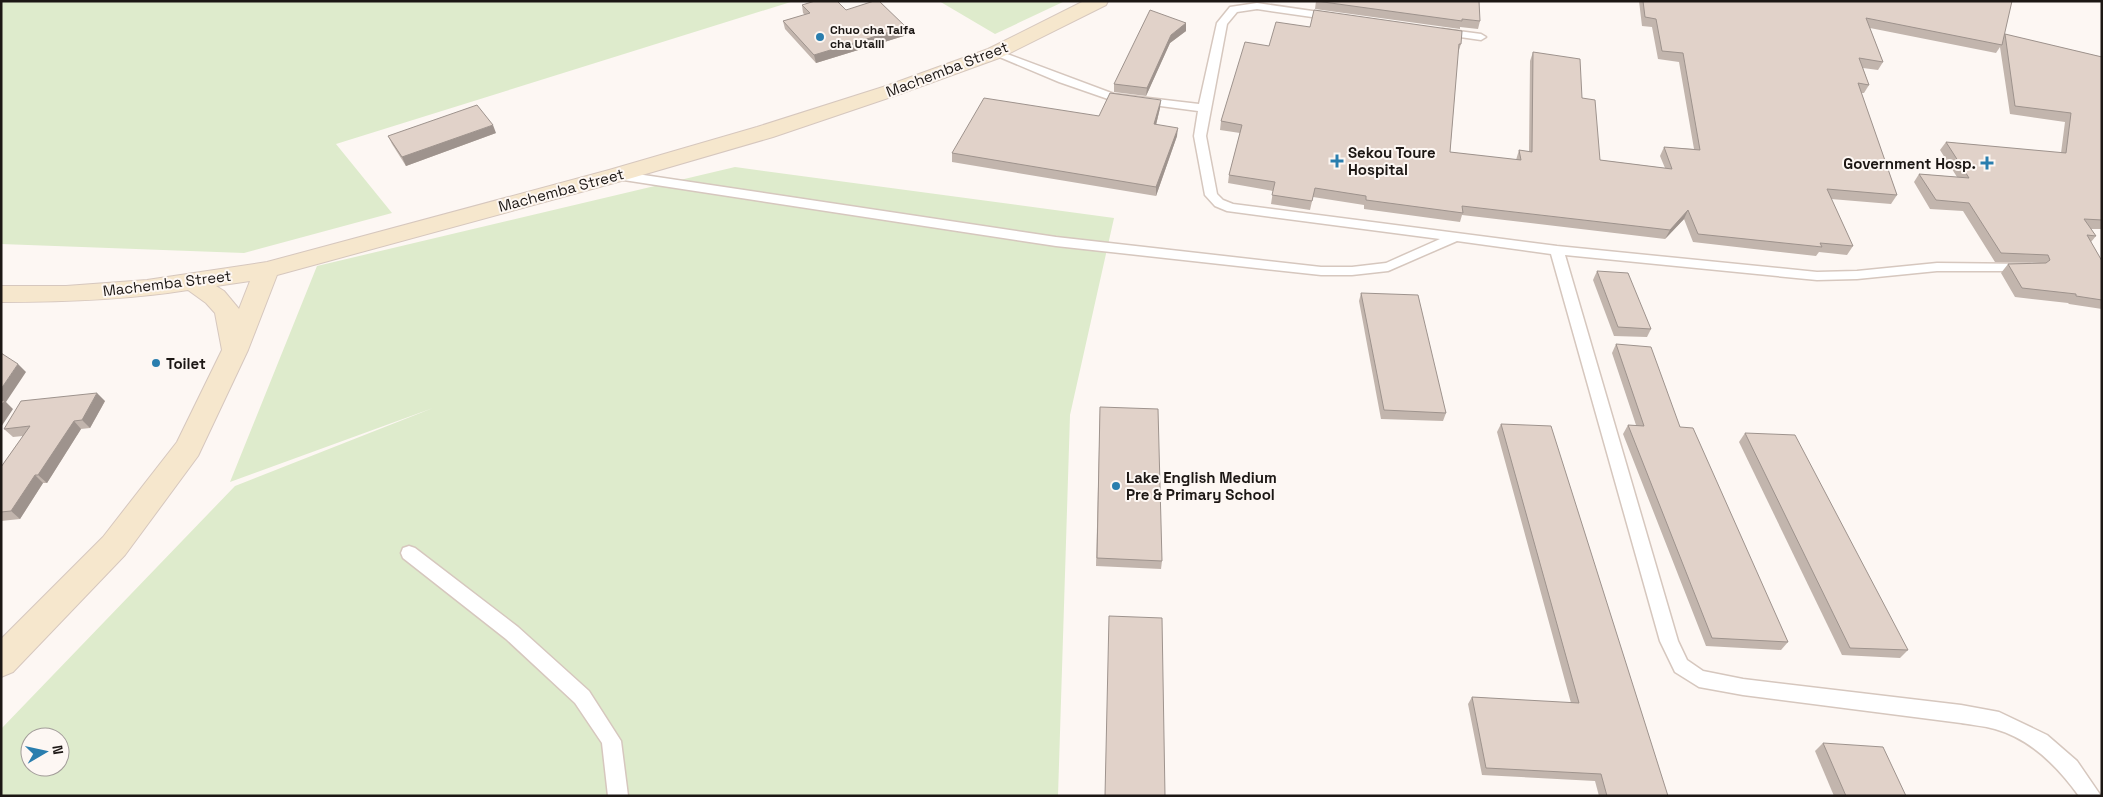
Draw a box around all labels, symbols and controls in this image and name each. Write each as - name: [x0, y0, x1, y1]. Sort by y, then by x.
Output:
- place label: Chuo cha Taifa cha Utalii: [830, 22, 915, 52]
- marker: Chuo cha Taifa cha Utalii: [814, 31, 826, 43]
- street label: Machemba Street: [883, 37, 1011, 101]
- place label: Sekou Toure Hospital: [1348, 143, 1436, 179]
- marker: Sekou Toure Hospital: [1330, 154, 1344, 168]
- place label: Government Hosp.: [1843, 154, 1976, 173]
- marker: Government Hosp.: [1980, 156, 1994, 170]
- street label: Machemba Street: [496, 164, 626, 216]
- street label: Machemba Street: [102, 266, 232, 300]
- place label: Toilet: [166, 354, 206, 373]
- marker: Toilet: [150, 357, 162, 369]
- place label: Lake English Medium Pre & Primary School: [1126, 468, 1277, 504]
- marker: Lake English Medium Pre & Primary School: [1110, 480, 1122, 492]
- north arrow: [20, 727, 70, 777]
- text: N: [48, 744, 67, 756]

